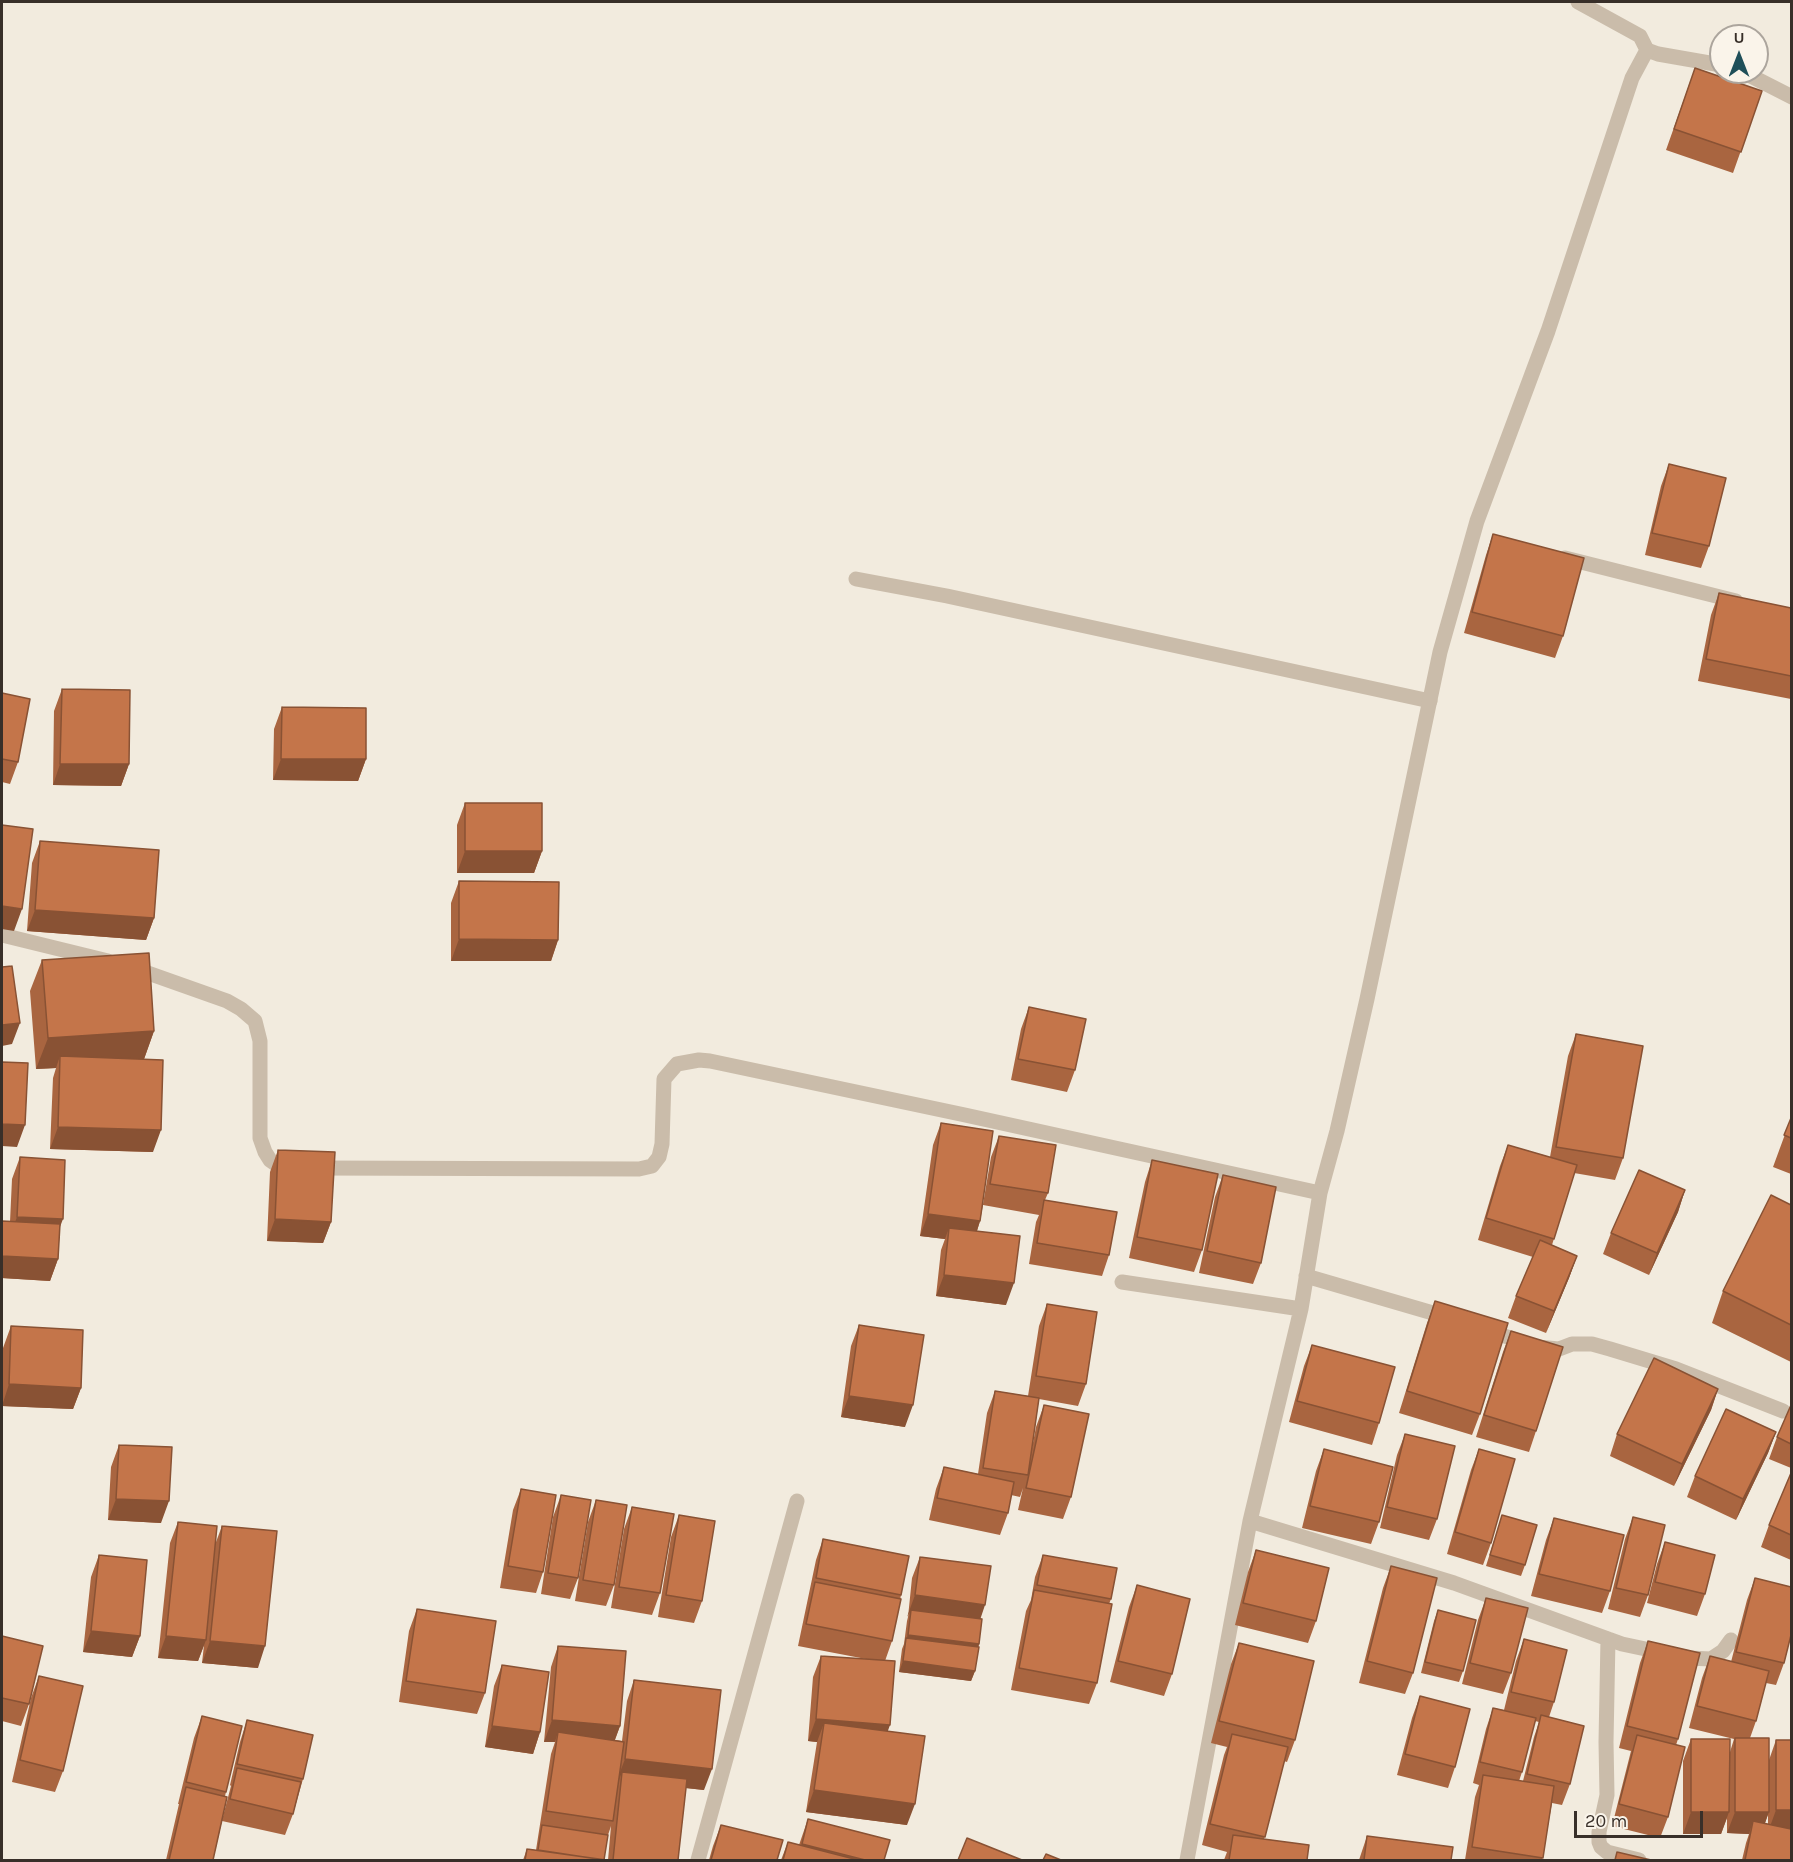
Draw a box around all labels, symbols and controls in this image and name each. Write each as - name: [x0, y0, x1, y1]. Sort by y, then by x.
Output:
- north arrow: [1709, 24, 1769, 84]
- text: U: [1733, 28, 1745, 47]
- scale bar: [1577, 1799, 1706, 1837]
- text: 20 m: [1585, 1810, 1627, 1832]

